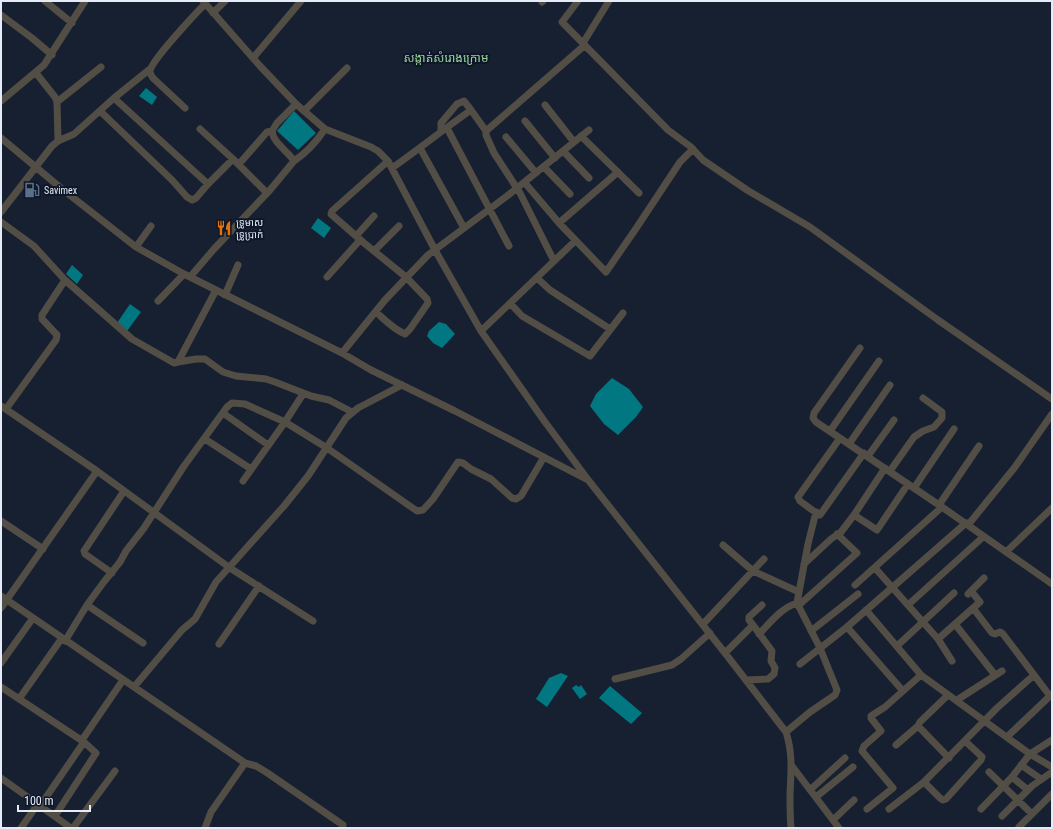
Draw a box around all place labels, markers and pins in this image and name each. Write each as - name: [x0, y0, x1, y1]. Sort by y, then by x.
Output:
- fuel station icon: Savimex: [23, 181, 41, 199]
- place label: Savimex: [44, 185, 78, 196]
- place label: ទ្រូមាស ទ្រូប្រាក់: [236, 217, 263, 241]
- restaurant icon: ទ្រូមាស ទ្រូប្រាក់: [215, 219, 233, 237]

